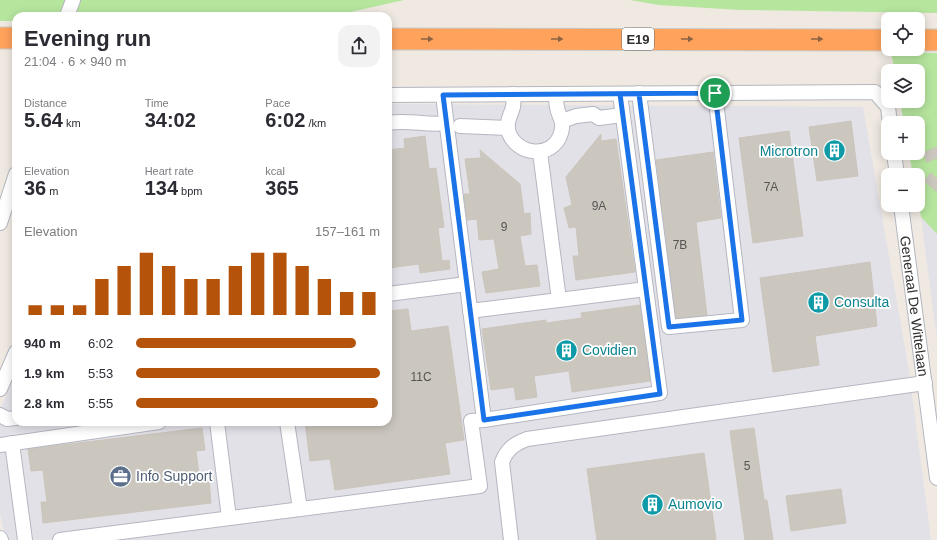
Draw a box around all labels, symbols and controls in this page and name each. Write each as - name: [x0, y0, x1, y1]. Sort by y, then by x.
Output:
- map controls: [881, 12, 925, 212]
- button: locate: [881, 12, 925, 56]
- button: share: [338, 25, 380, 67]
- text: Evening run: [24, 26, 151, 51]
- road number: E19: [622, 28, 654, 50]
- one-way arrow: [421, 36, 434, 42]
- one-way arrow: [551, 36, 564, 42]
- one-way arrow: [681, 36, 694, 42]
- one-way arrow: [811, 36, 824, 42]
- text: 21:04 · 6 × 940 m: [24, 54, 126, 69]
- button: layers: [881, 64, 925, 108]
- pin: [698, 76, 732, 110]
- icon: arrive: [704, 82, 726, 104]
- text: Distance: [24, 97, 67, 109]
- text: Time: [145, 97, 169, 109]
- text: Pace: [265, 97, 290, 109]
- text: 5.64: [24, 109, 63, 131]
- text: 34:02: [145, 109, 196, 131]
- text: 6:02: [265, 109, 305, 131]
- button: +: [881, 116, 925, 160]
- text: km: [63, 117, 81, 129]
- text: /km: [305, 117, 326, 129]
- building icon: Microtron: [821, 138, 847, 164]
- place label: Microtron: [760, 143, 818, 159]
- text: Elevation: [24, 165, 69, 177]
- text: Heart rate: [145, 165, 194, 177]
- text: kcal: [265, 165, 285, 177]
- button: −: [881, 168, 925, 212]
- text: 36: [24, 177, 46, 199]
- text: 134: [145, 177, 178, 199]
- text: 365: [265, 177, 299, 199]
- house number: 7A: [764, 180, 778, 194]
- text: m: [46, 185, 58, 197]
- text: bpm: [178, 185, 203, 197]
- house number: 9A: [592, 199, 606, 213]
- house number: 9: [501, 220, 508, 234]
- text: Elevation: [24, 224, 77, 239]
- text: 157–161 m: [315, 224, 380, 239]
- street label: Generaal De Wittelaan: [897, 235, 932, 377]
- house number: 7B: [673, 238, 687, 252]
- building icon: Consulta: [806, 289, 832, 315]
- place label: Consulta: [834, 294, 889, 310]
- text: 940 m: [24, 336, 61, 351]
- text: 6:02: [88, 336, 113, 351]
- building icon: Covidien: [554, 337, 580, 363]
- place label: Covidien: [582, 342, 636, 358]
- text: 1.9 km: [24, 366, 64, 381]
- text: 5:53: [88, 366, 113, 381]
- house number: 11C: [410, 370, 432, 384]
- text: 2.8 km: [24, 396, 64, 411]
- text: 5:55: [88, 396, 113, 411]
- house number: 5: [744, 459, 751, 473]
- office icon: Info Support: [108, 463, 134, 489]
- place label: Info Support: [136, 468, 212, 484]
- building icon: Aumovio: [639, 491, 665, 517]
- place label: Aumovio: [668, 496, 723, 512]

